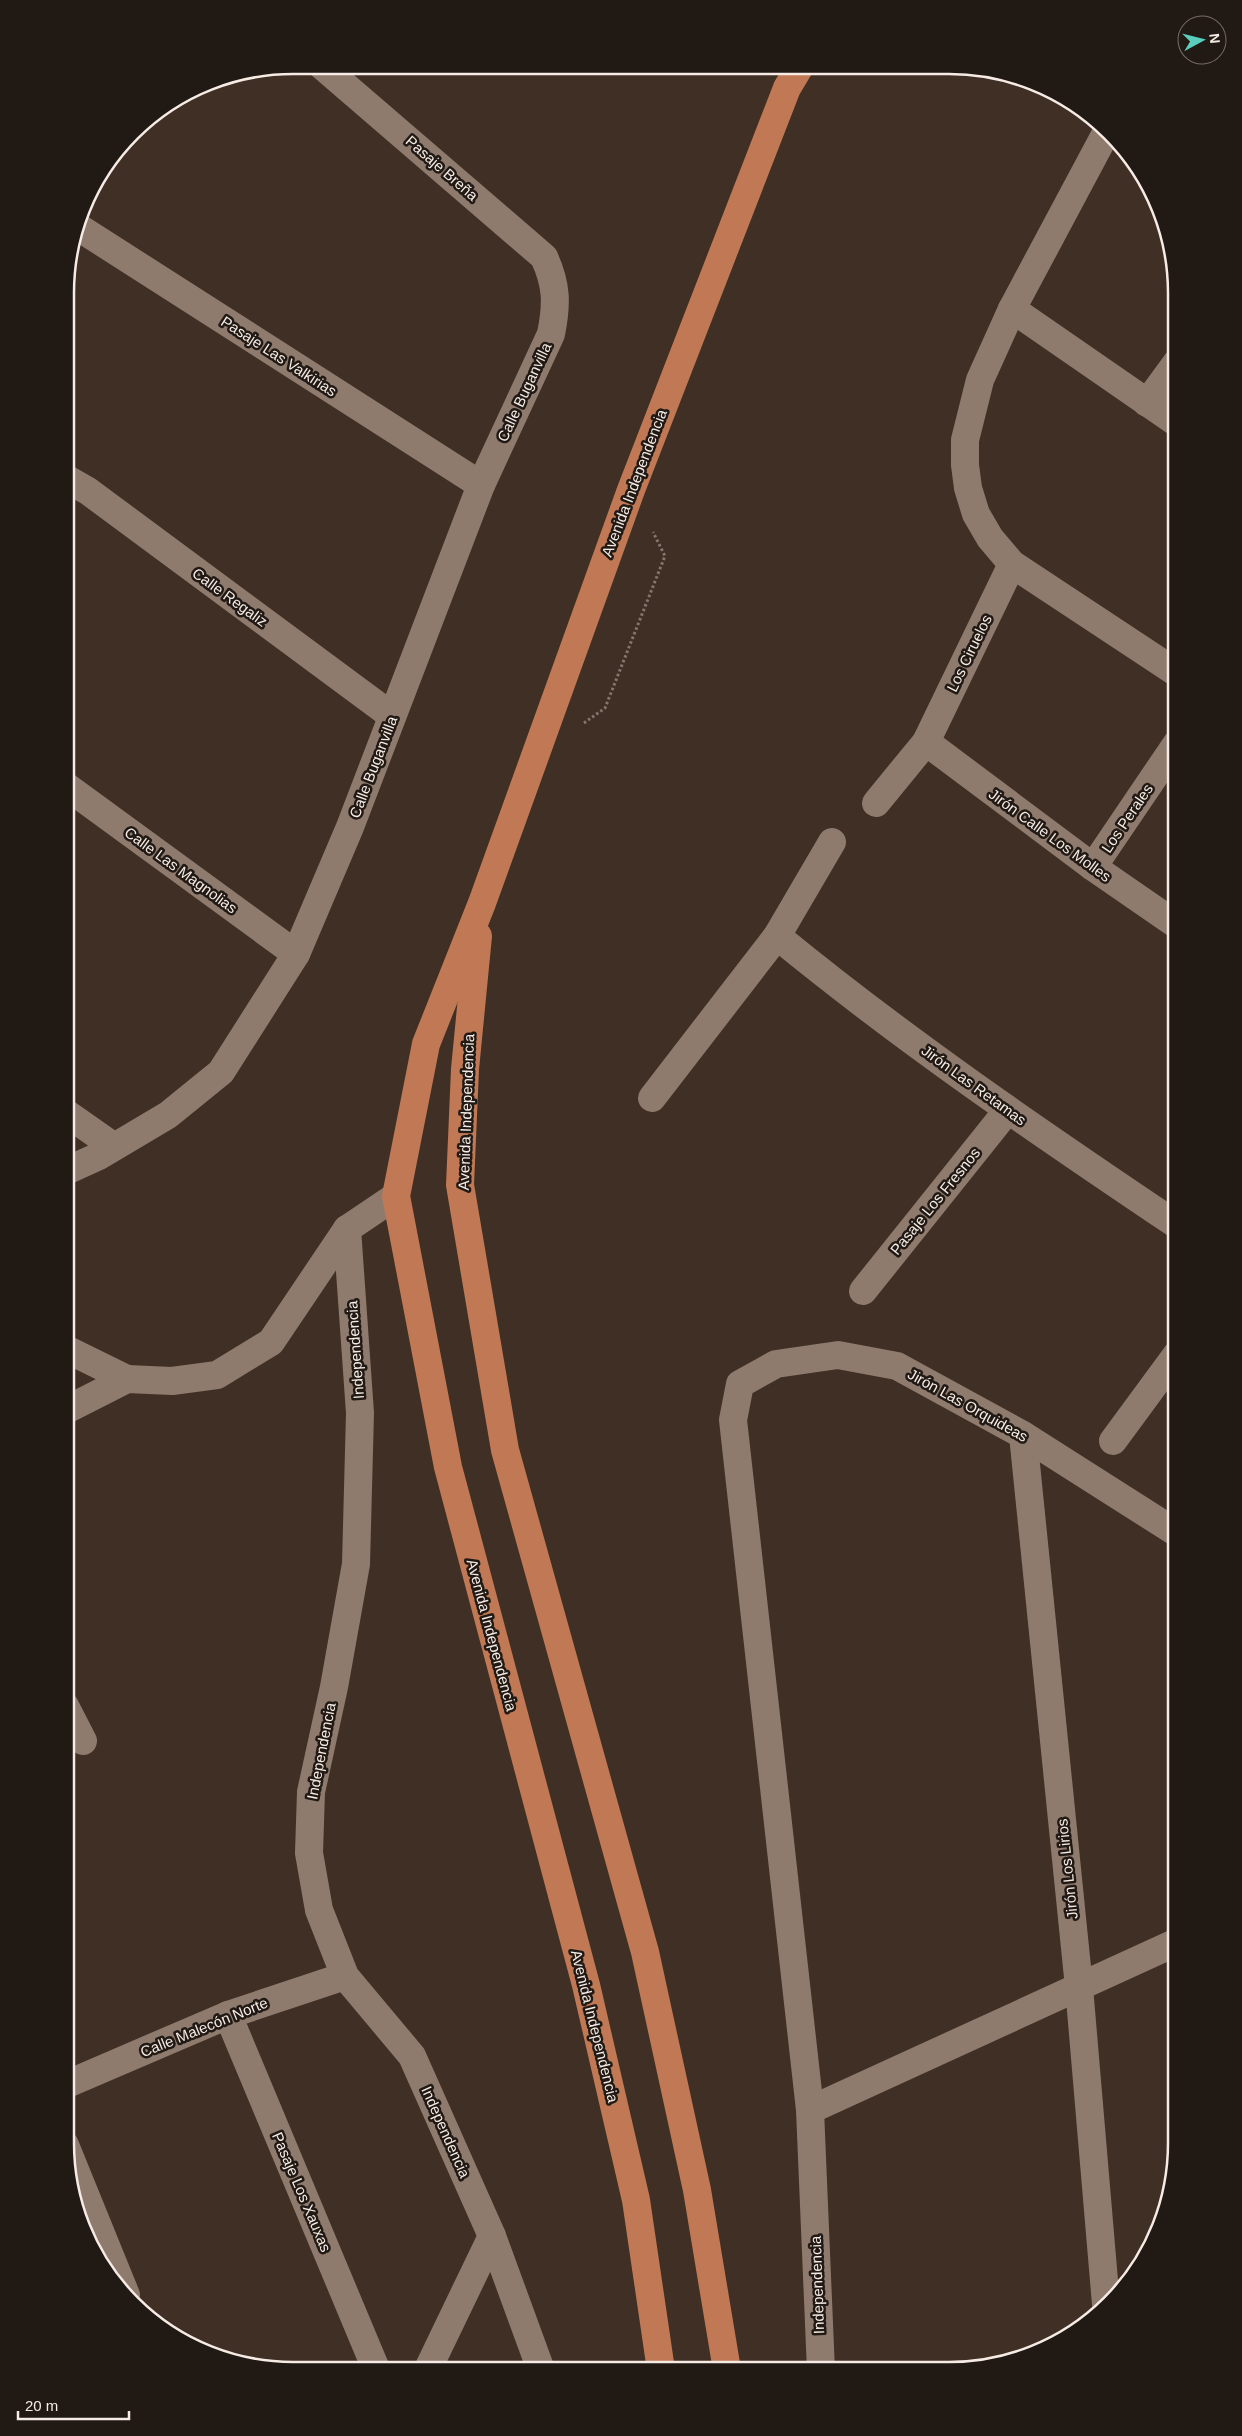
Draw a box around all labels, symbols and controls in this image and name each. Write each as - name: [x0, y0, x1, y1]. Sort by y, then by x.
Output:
- north arrow: [1177, 15, 1227, 65]
- text: N: [1206, 32, 1223, 44]
- street label: Pasaje Breña: [402, 132, 482, 204]
- street label: Pasaje Las Valkirias: [218, 312, 340, 400]
- street label: Calle Buganvilla: [494, 339, 555, 444]
- street label: Avenida Independencia: [598, 406, 670, 559]
- street label: Calle Regaliz: [189, 564, 271, 630]
- street label: Los Ciruelos: [943, 612, 995, 694]
- street label: Calle Buganvilla: [346, 713, 400, 820]
- street label: Los Perales: [1098, 780, 1156, 856]
- street label: Jirón Calle Los Molles: [986, 785, 1114, 885]
- street label: Calle Las Magnolias: [121, 823, 241, 917]
- street label: Avenida Independencia: [455, 1033, 477, 1191]
- street label: Jirón Las Retamas: [918, 1041, 1030, 1129]
- street label: Pasaje Los Fresnos: [887, 1144, 983, 1258]
- street label: Independencia: [343, 1300, 367, 1400]
- street label: Jirón Las Orquideas: [905, 1365, 1031, 1445]
- street label: Avenida Independencia: [464, 1557, 521, 1713]
- street label: Independencia: [303, 1700, 339, 1801]
- street label: Jirón Los Lirios: [1053, 1818, 1081, 1920]
- street label: Avenida Independencia: [568, 1948, 622, 2105]
- street label: Calle Malecón Norte: [138, 1994, 270, 2060]
- street label: Independencia: [418, 2084, 474, 2181]
- street label: Pasaje Los Xauxas: [269, 2130, 335, 2254]
- street label: Independencia: [807, 2235, 827, 2334]
- scale bar: [18, 2388, 129, 2420]
- text: 20 m: [25, 2397, 58, 2414]

